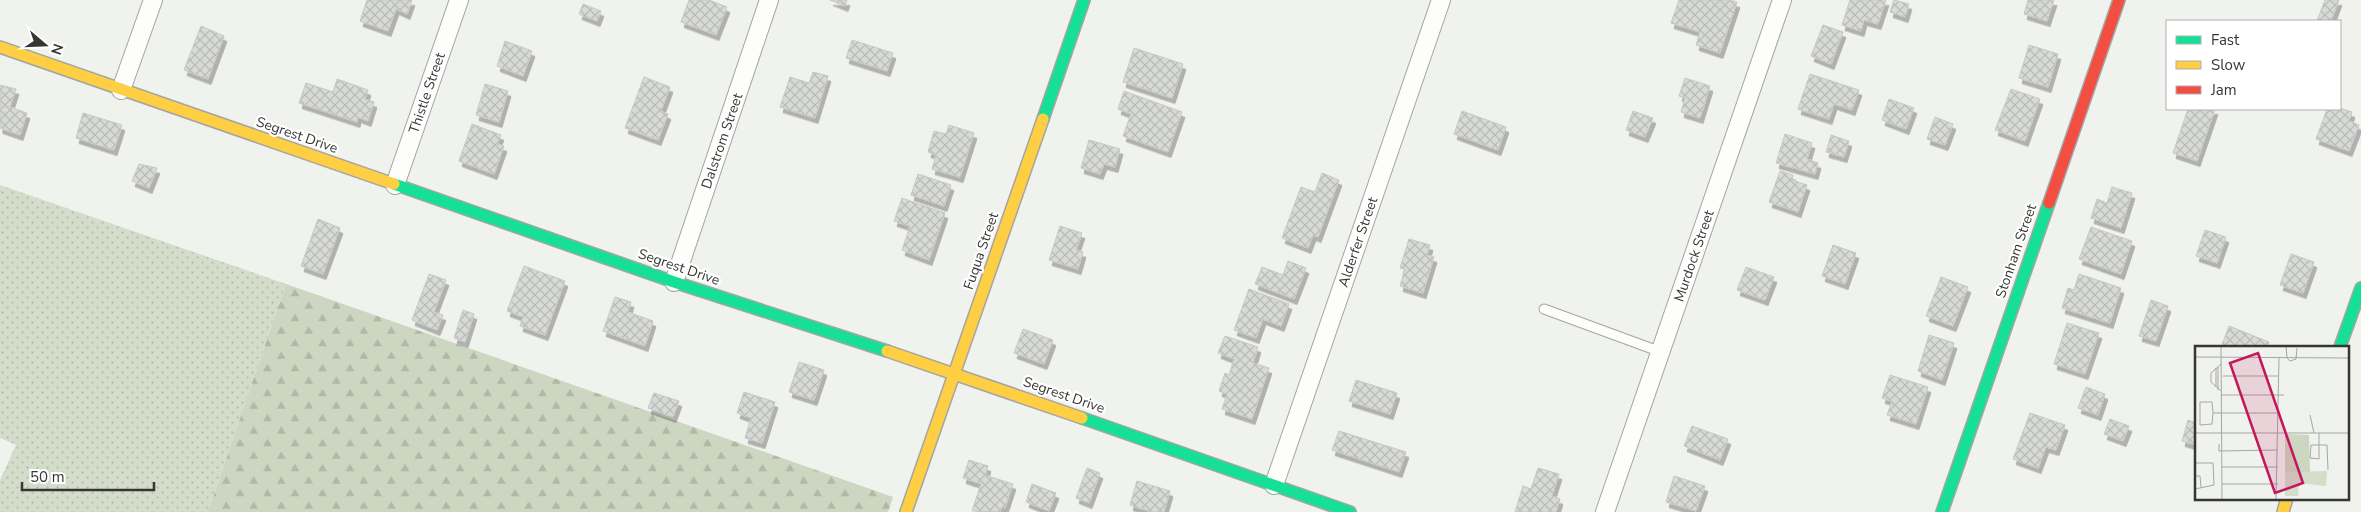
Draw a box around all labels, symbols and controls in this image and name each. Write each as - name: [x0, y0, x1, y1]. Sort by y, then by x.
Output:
- north arrow: [20, 20, 70, 70]
- legend: [2166, 20, 2341, 110]
- text: Fast: [2211, 30, 2240, 50]
- text: N: [46, 41, 68, 57]
- street label: Thistle Street: [404, 50, 450, 136]
- text: Slow: [2211, 55, 2246, 75]
- text: Jam: [2210, 80, 2237, 100]
- street label: Dalstrom Street: [697, 91, 747, 191]
- street label: Segrest Drive: [254, 112, 340, 158]
- street label: Alderfer Street: [1334, 194, 1382, 290]
- street label: Stonham Street: [1991, 201, 2041, 301]
- street label: Murdock Street: [1669, 207, 1719, 304]
- street label: Fuqua Street: [959, 210, 1003, 292]
- street label: Segrest Drive: [636, 244, 722, 290]
- inset map: [2195, 346, 2348, 500]
- street label: Segrest Drive: [1021, 372, 1107, 418]
- scale bar: [22, 460, 155, 492]
- text: 50 m: [30, 467, 65, 487]

